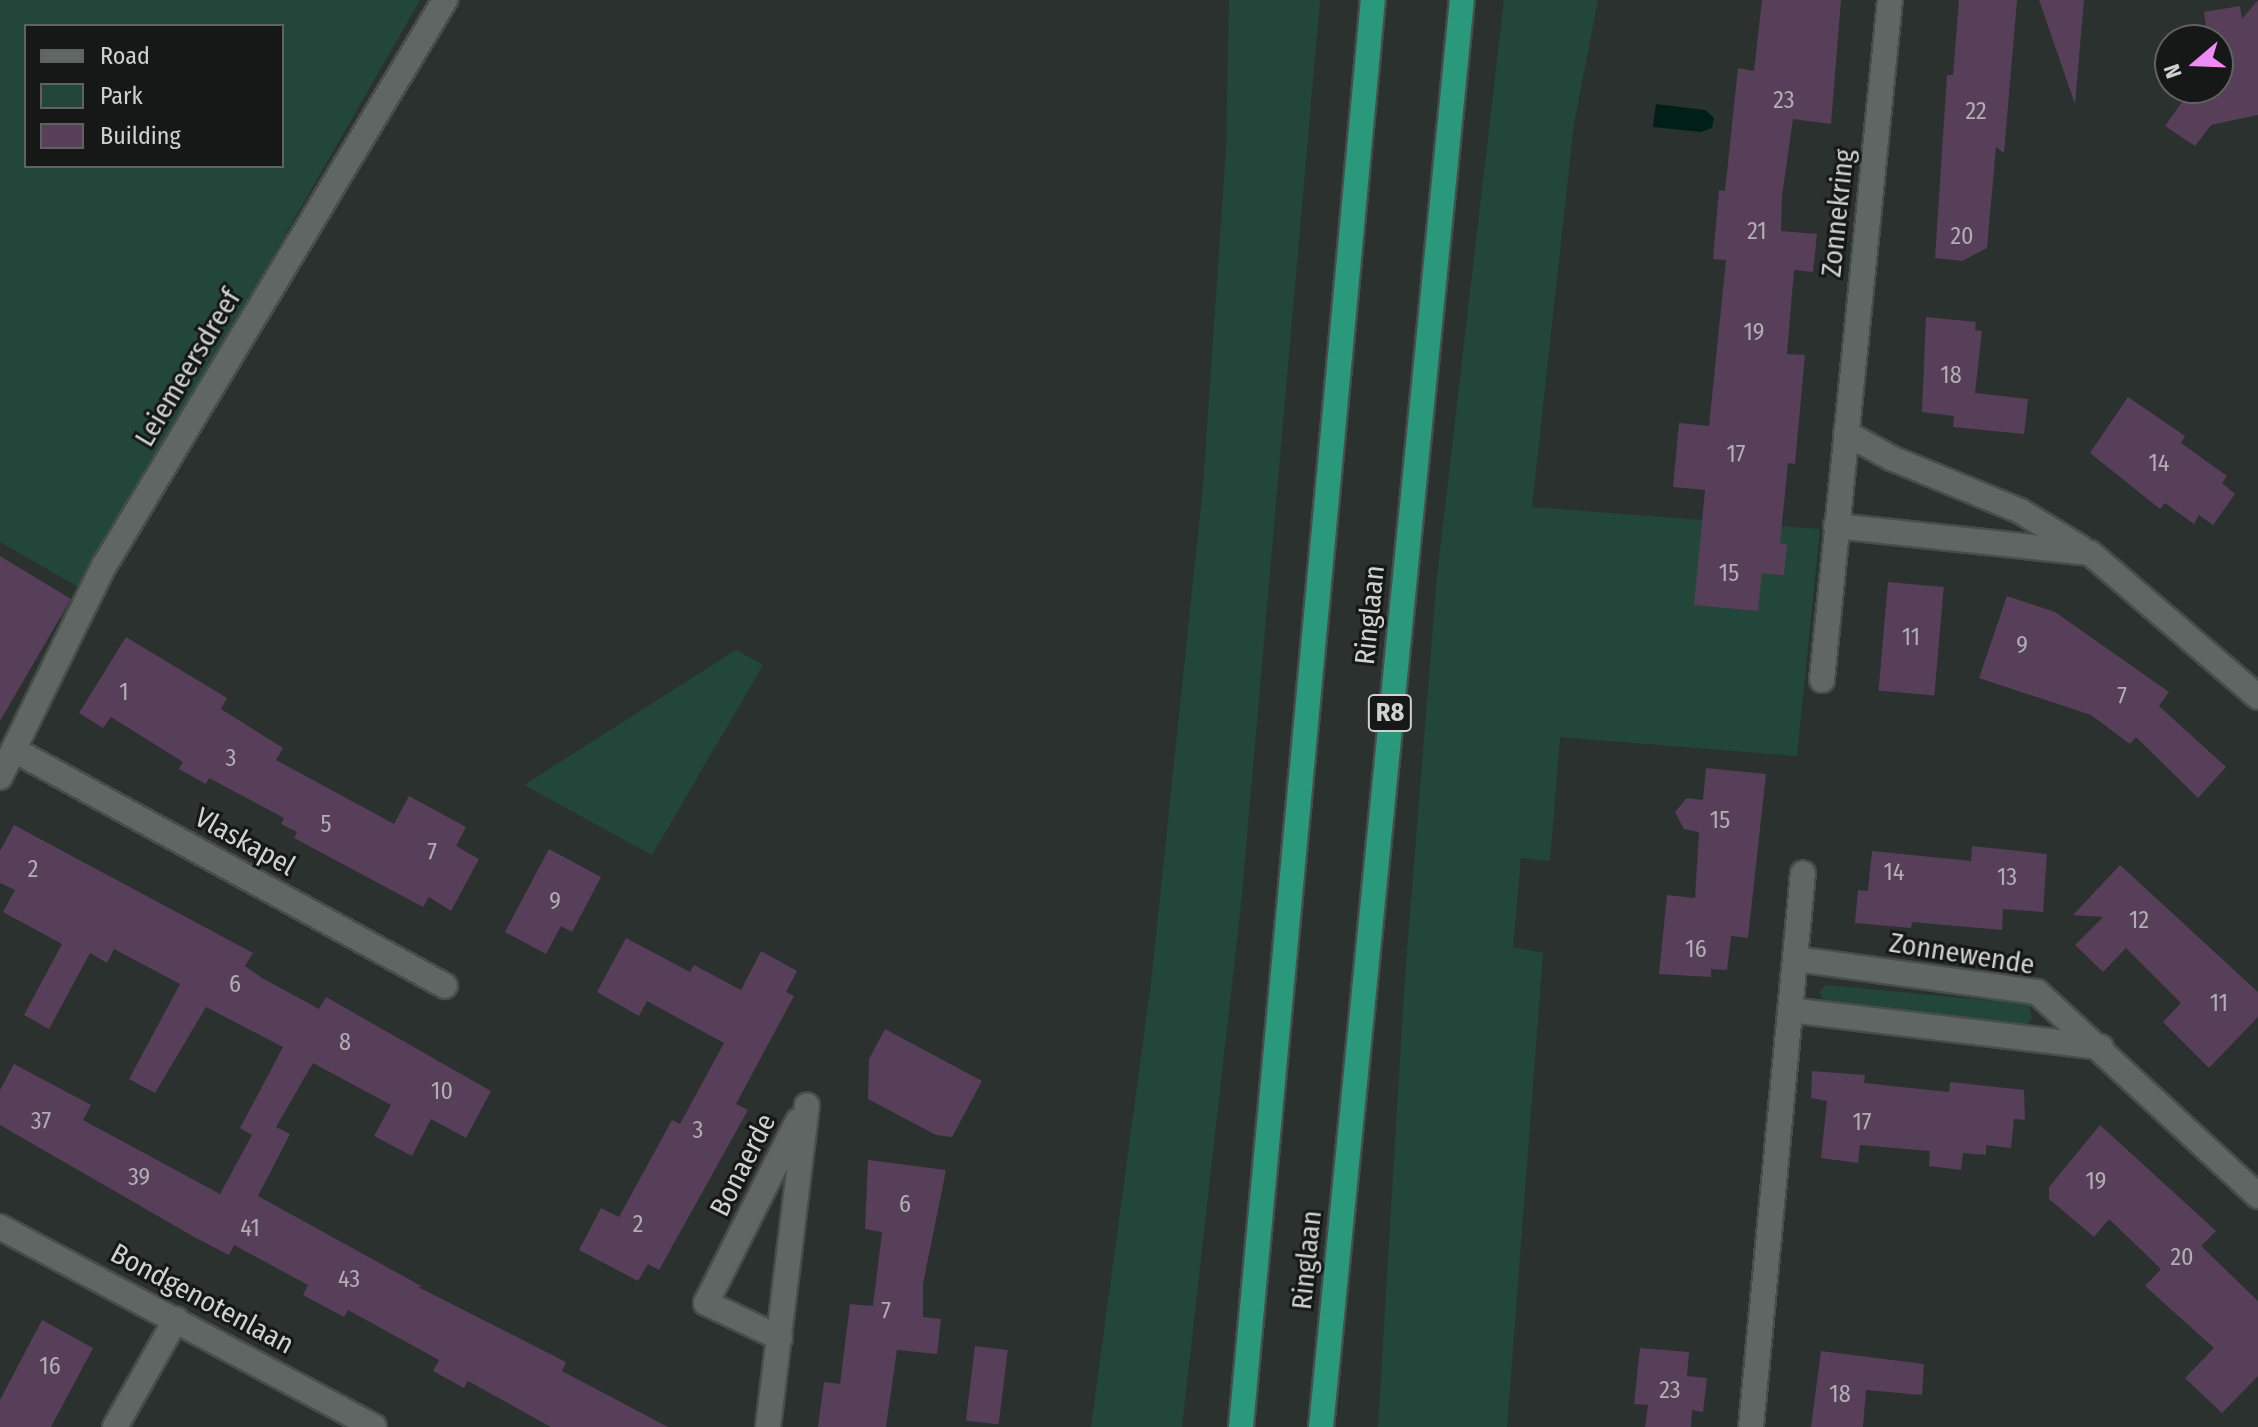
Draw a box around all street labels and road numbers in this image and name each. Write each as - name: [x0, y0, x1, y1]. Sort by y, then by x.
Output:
- street label: Zonnekring: [1815, 147, 1861, 279]
- street label: Leiemeersdreef: [128, 283, 248, 453]
- street label: Ringlaan: [1348, 564, 1392, 666]
- road number: R8: [1366, 691, 1414, 735]
- street label: Vlaskapel: [189, 801, 301, 883]
- street label: Zonnewende: [1887, 926, 2037, 982]
- street label: Bonaerde: [703, 1108, 783, 1222]
- street label: Ringlaan: [1285, 1209, 1329, 1311]
- street label: Bondgenotenlaan: [105, 1237, 299, 1361]

